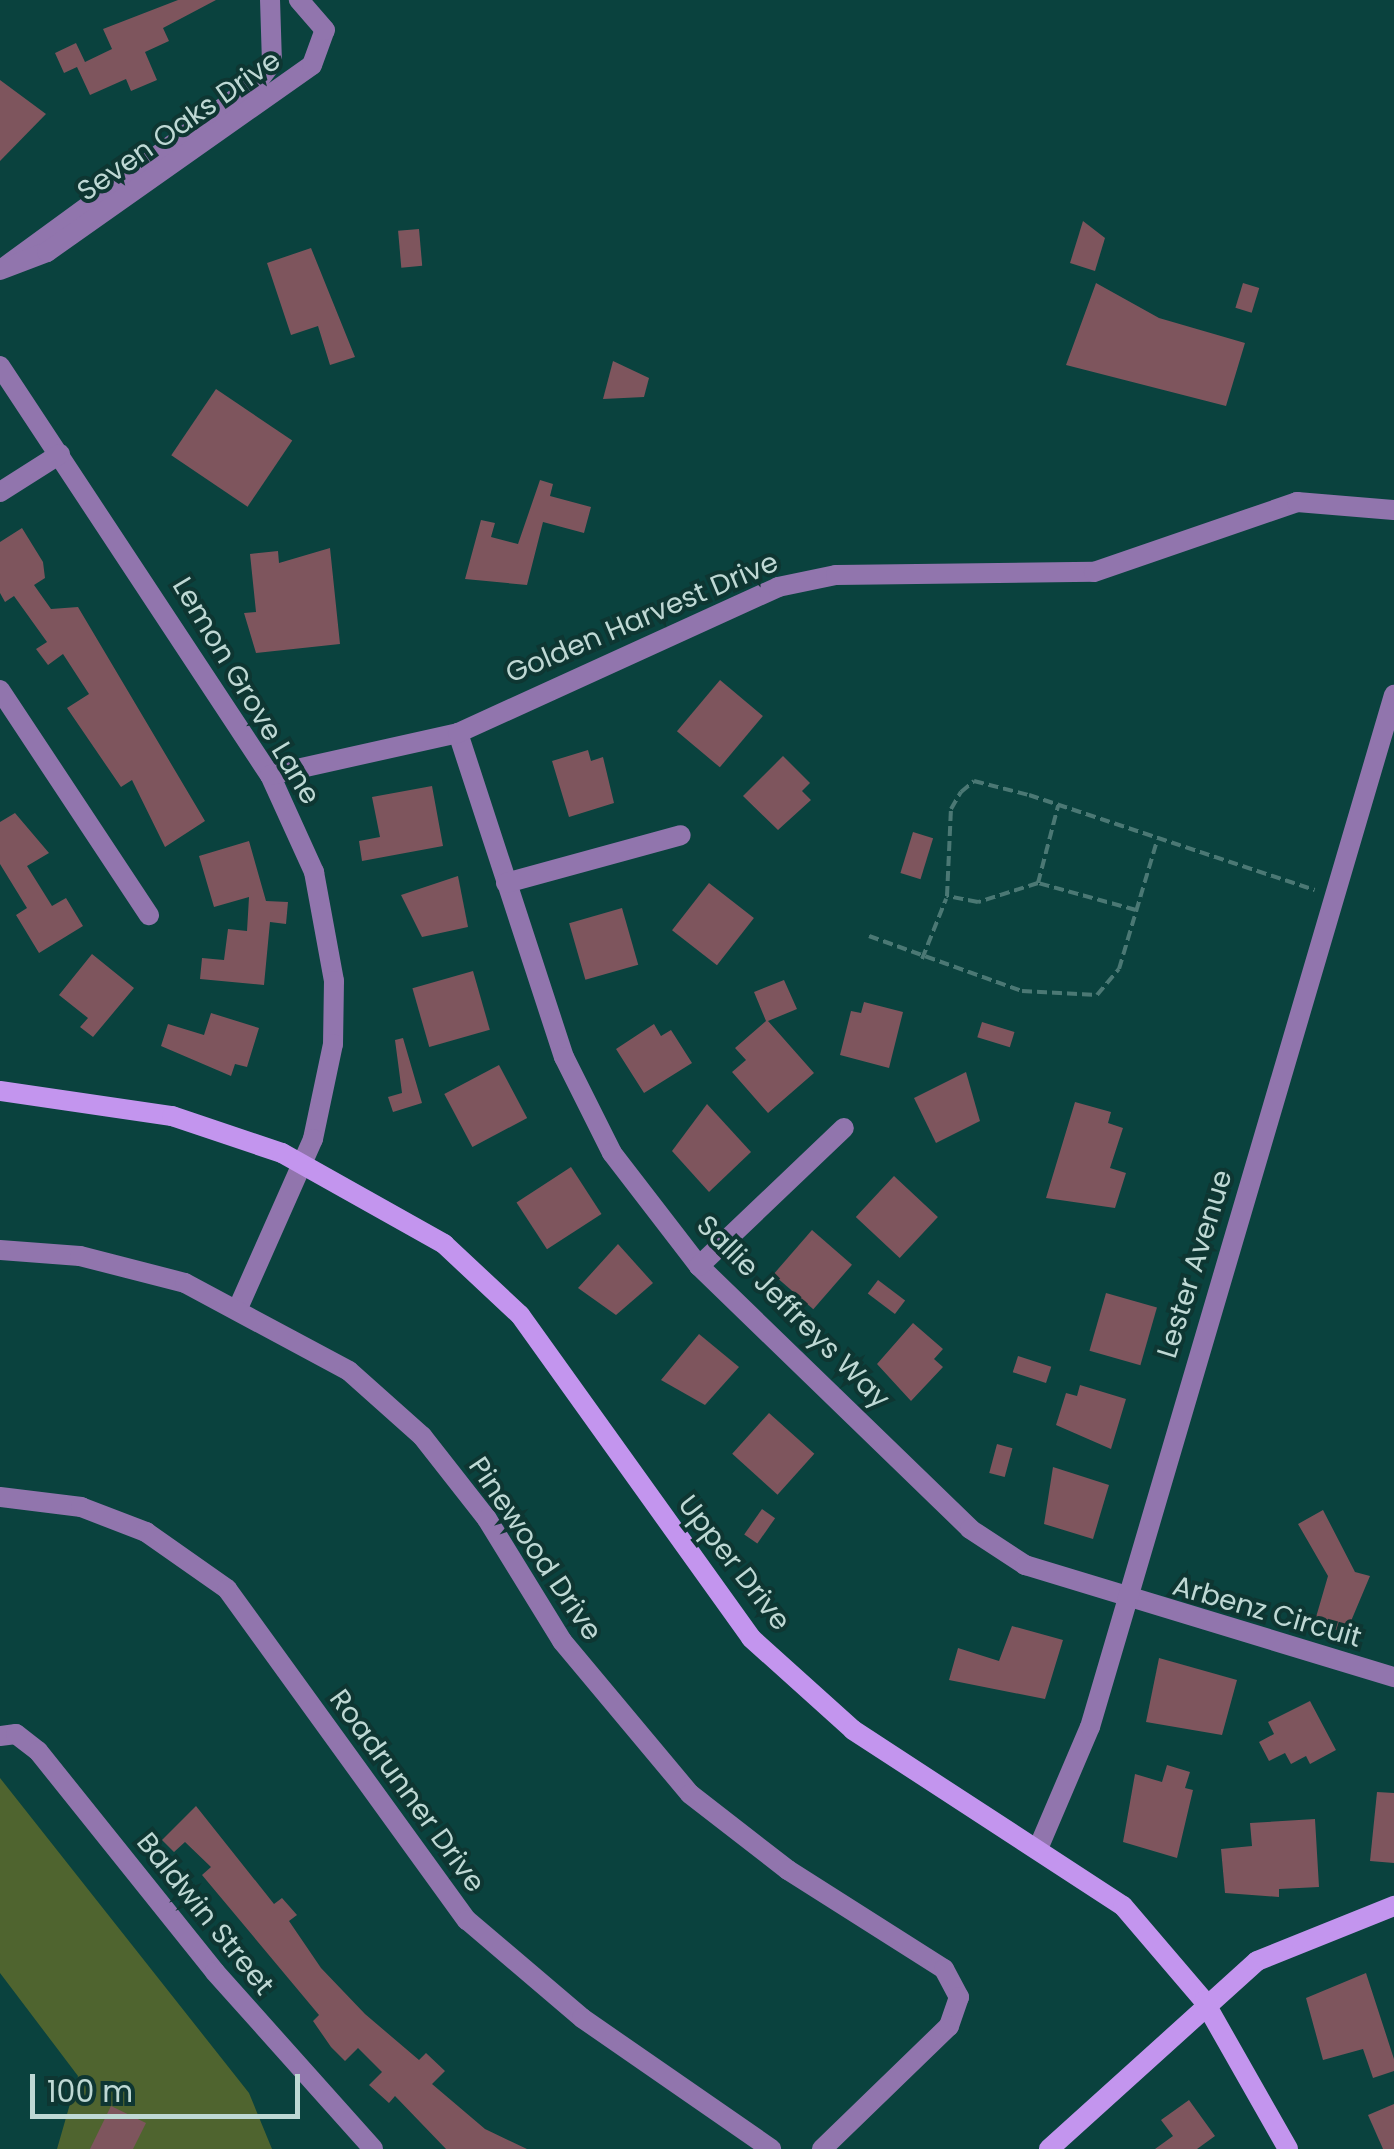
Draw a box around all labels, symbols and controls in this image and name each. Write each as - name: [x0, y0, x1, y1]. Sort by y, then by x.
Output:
- street label: Seven Oaks Drive: [71, 43, 287, 209]
- street label: Golden Harvest Drive: [501, 545, 783, 691]
- street label: Lemon Grove Lane: [165, 572, 327, 810]
- street label: Lester Avenue: [1150, 1166, 1240, 1362]
- street label: Sallie Jeffreys Way: [689, 1208, 897, 1416]
- street label: Pinewood Drive: [461, 1451, 609, 1647]
- street label: Upper Drive: [671, 1489, 797, 1637]
- street label: Arbenz Circuit: [1169, 1569, 1365, 1655]
- street label: Roadrunner Drive: [322, 1683, 492, 1899]
- street label: Baldwin Street: [129, 1826, 281, 2002]
- scale bar: [35, 2054, 305, 2116]
- text: 100 m: [47, 2070, 133, 2113]

